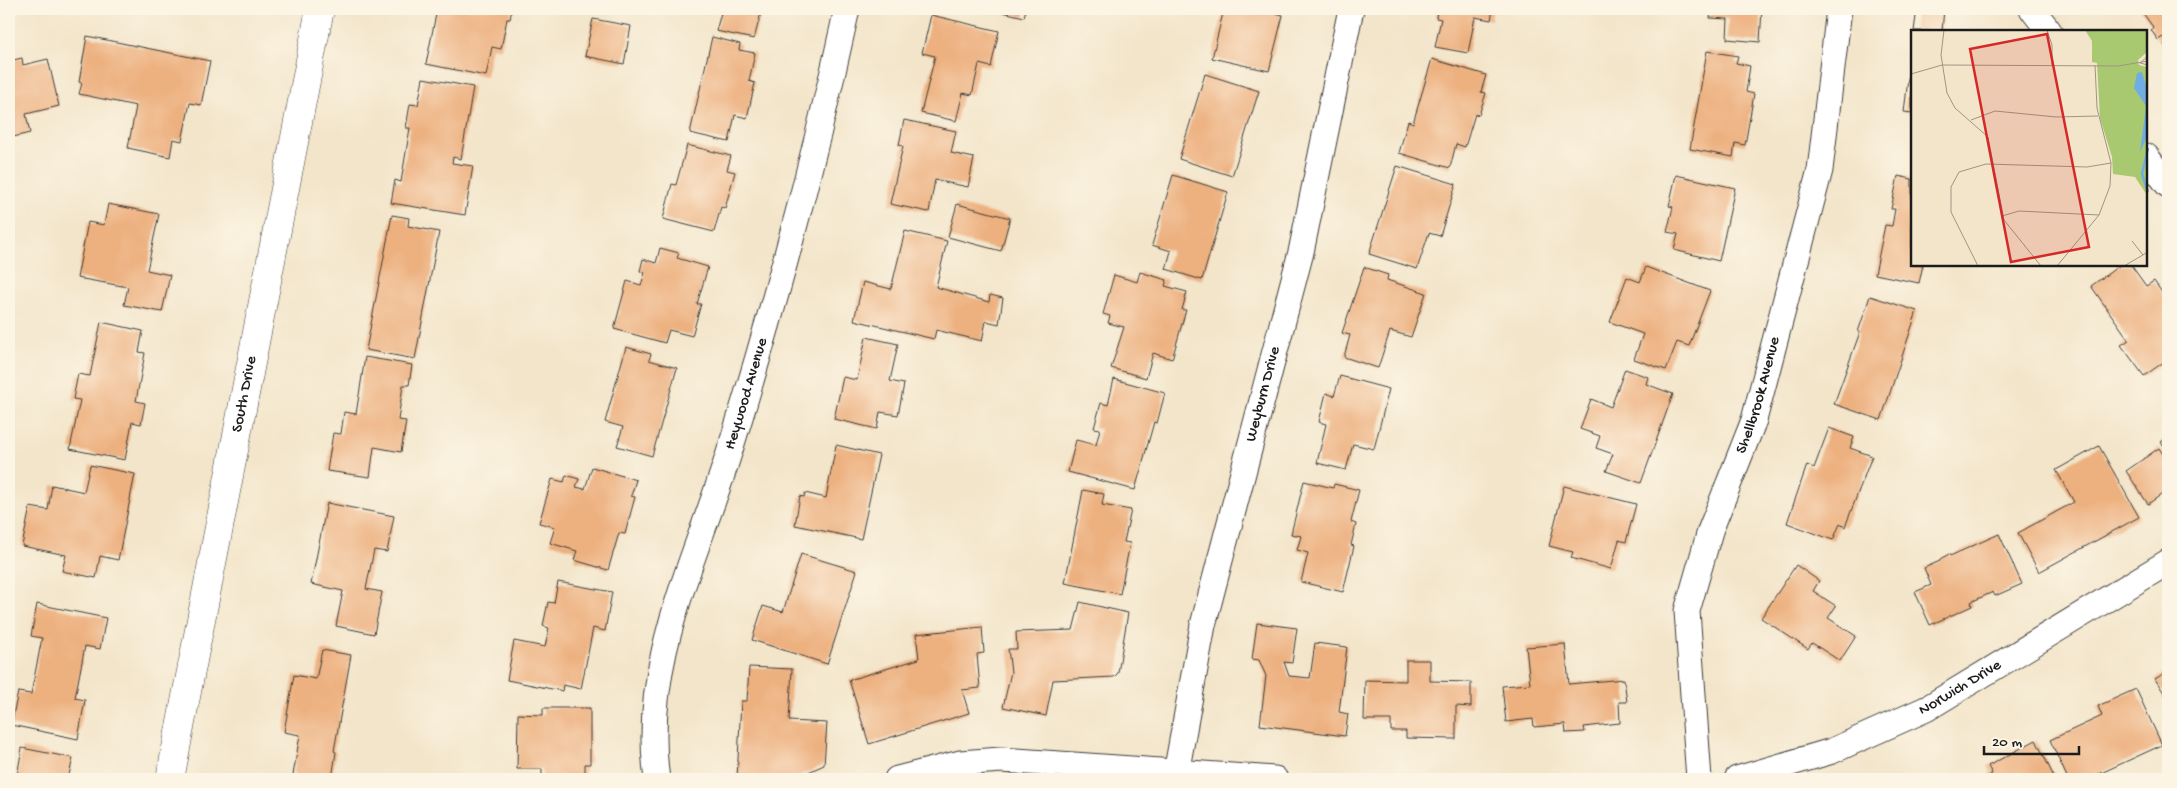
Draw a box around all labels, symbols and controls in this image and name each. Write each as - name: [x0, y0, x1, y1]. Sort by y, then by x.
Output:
- inset map: [1911, 30, 2147, 266]
- street label: Shellbrook Avenue: [1732, 334, 1785, 457]
- street label: Heywood Avenue: [721, 335, 773, 452]
- street label: Weyburn Drive: [1242, 344, 1285, 444]
- street label: South Drive: [228, 354, 262, 434]
- street label: Norwich Drive: [1916, 656, 2006, 720]
- scale bar: [1984, 723, 2080, 755]
- text: 20 m: [1992, 734, 2022, 752]

